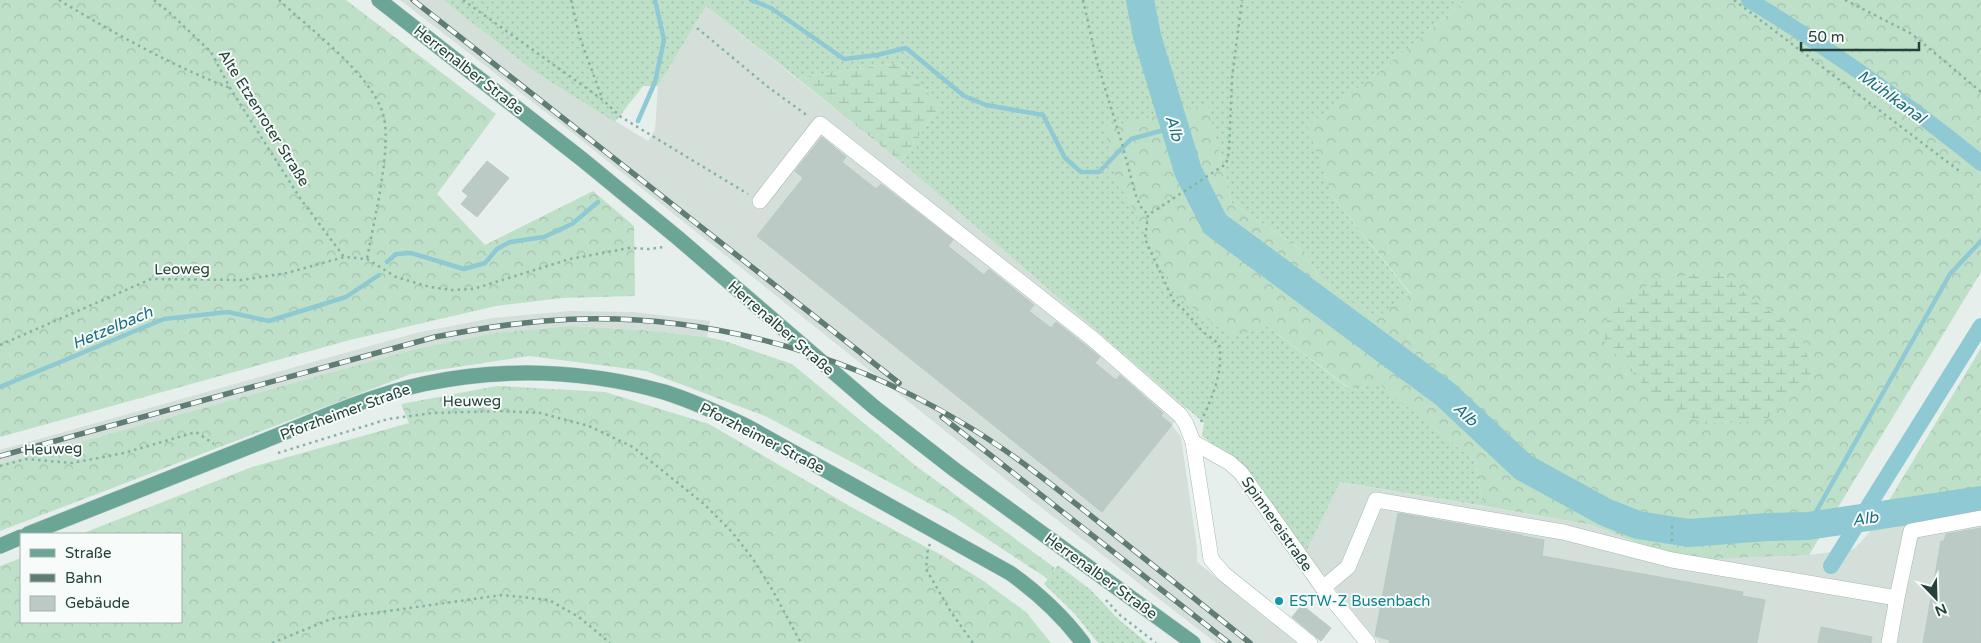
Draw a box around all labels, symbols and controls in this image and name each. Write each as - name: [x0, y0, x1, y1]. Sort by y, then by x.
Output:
- scale bar: [1801, 20, 1918, 52]
- street label: Herrenalber Straße: [410, 21, 528, 119]
- text: 50 m: [1808, 28, 1845, 46]
- street label: Alte Etzenroter Straße: [215, 46, 313, 190]
- water label: Mühlkanal: [1854, 66, 1931, 129]
- water label: Alb: [1161, 113, 1188, 144]
- street label: Leoweg: [154, 260, 210, 278]
- street label: Herrenalber Straße: [724, 277, 838, 379]
- water label: Hetzelbach: [69, 302, 157, 354]
- street label: Pforzheimer Straße: [277, 380, 413, 444]
- street label: Heuweg: [443, 391, 501, 411]
- street label: Pforzheimer Straße: [697, 399, 827, 477]
- water label: Alb: [1449, 399, 1482, 431]
- street label: Heuweg: [23, 439, 83, 459]
- street label: Spinnereistraße: [1238, 473, 1316, 575]
- water label: Alb: [1851, 507, 1880, 531]
- street label: Herrenalber Straße: [1041, 529, 1161, 623]
- legend: [20, 533, 182, 623]
- text: Straße: [65, 544, 111, 562]
- text: Bahn: [65, 569, 102, 587]
- north arrow: [1911, 573, 1961, 623]
- place label: ESTW-Z Busenbach: [1289, 592, 1430, 610]
- text: Gebäude: [65, 594, 130, 612]
- marker: ESTW-Z Busenbach: [1273, 595, 1285, 607]
- text: N: [1932, 599, 1949, 620]

